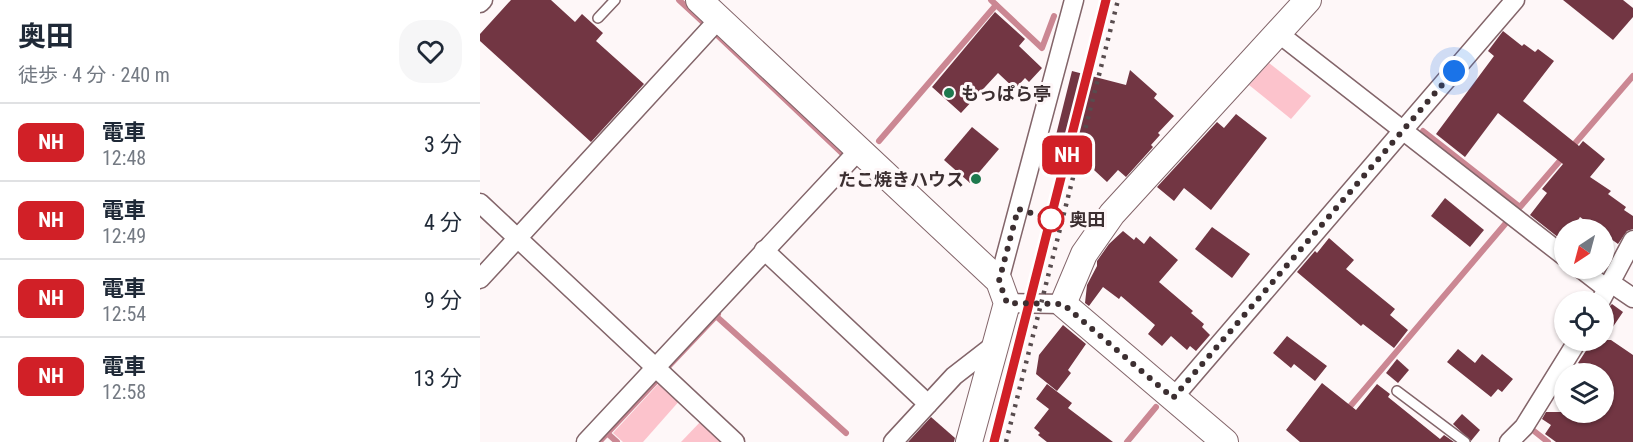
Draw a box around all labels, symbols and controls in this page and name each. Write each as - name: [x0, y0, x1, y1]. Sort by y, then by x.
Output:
- text: 奥田: [18, 20, 74, 53]
- button: heart: [399, 20, 462, 83]
- your location: [1439, 56, 1469, 86]
- text: 徒歩 · 4 分 · 240 m: [18, 63, 170, 87]
- place label: もっぱら亭: [961, 83, 1051, 104]
- marker: もっぱら亭: [942, 86, 956, 100]
- text: 電車: [102, 120, 146, 145]
- text: NH: [38, 130, 64, 154]
- text: 3 分: [424, 132, 462, 157]
- line badge: NH: [1040, 136, 1094, 174]
- text: NH: [1054, 143, 1080, 167]
- text: 12:48: [102, 146, 146, 170]
- place label: たこ焼きハウス: [838, 169, 964, 190]
- marker: たこ焼きハウス: [969, 172, 983, 186]
- text: 電車: [102, 198, 146, 223]
- marker: 奥田: [1038, 206, 1064, 232]
- text: NH: [38, 208, 64, 232]
- place label: 奥田: [1069, 209, 1105, 230]
- text: 4 分: [424, 210, 462, 235]
- north arrow: [1554, 219, 1614, 279]
- map controls: [1554, 219, 1614, 423]
- text: 12:49: [102, 224, 146, 248]
- text: 電車: [102, 276, 146, 301]
- text: NH: [38, 286, 64, 310]
- text: 9 分: [424, 288, 462, 313]
- button: locate: [1554, 291, 1614, 351]
- text: 12:54: [102, 302, 146, 326]
- text: 電車: [102, 354, 146, 379]
- button: layers: [1554, 363, 1614, 423]
- text: NH: [38, 364, 64, 388]
- text: 13 分: [413, 366, 462, 391]
- text: 12:58: [102, 380, 146, 404]

